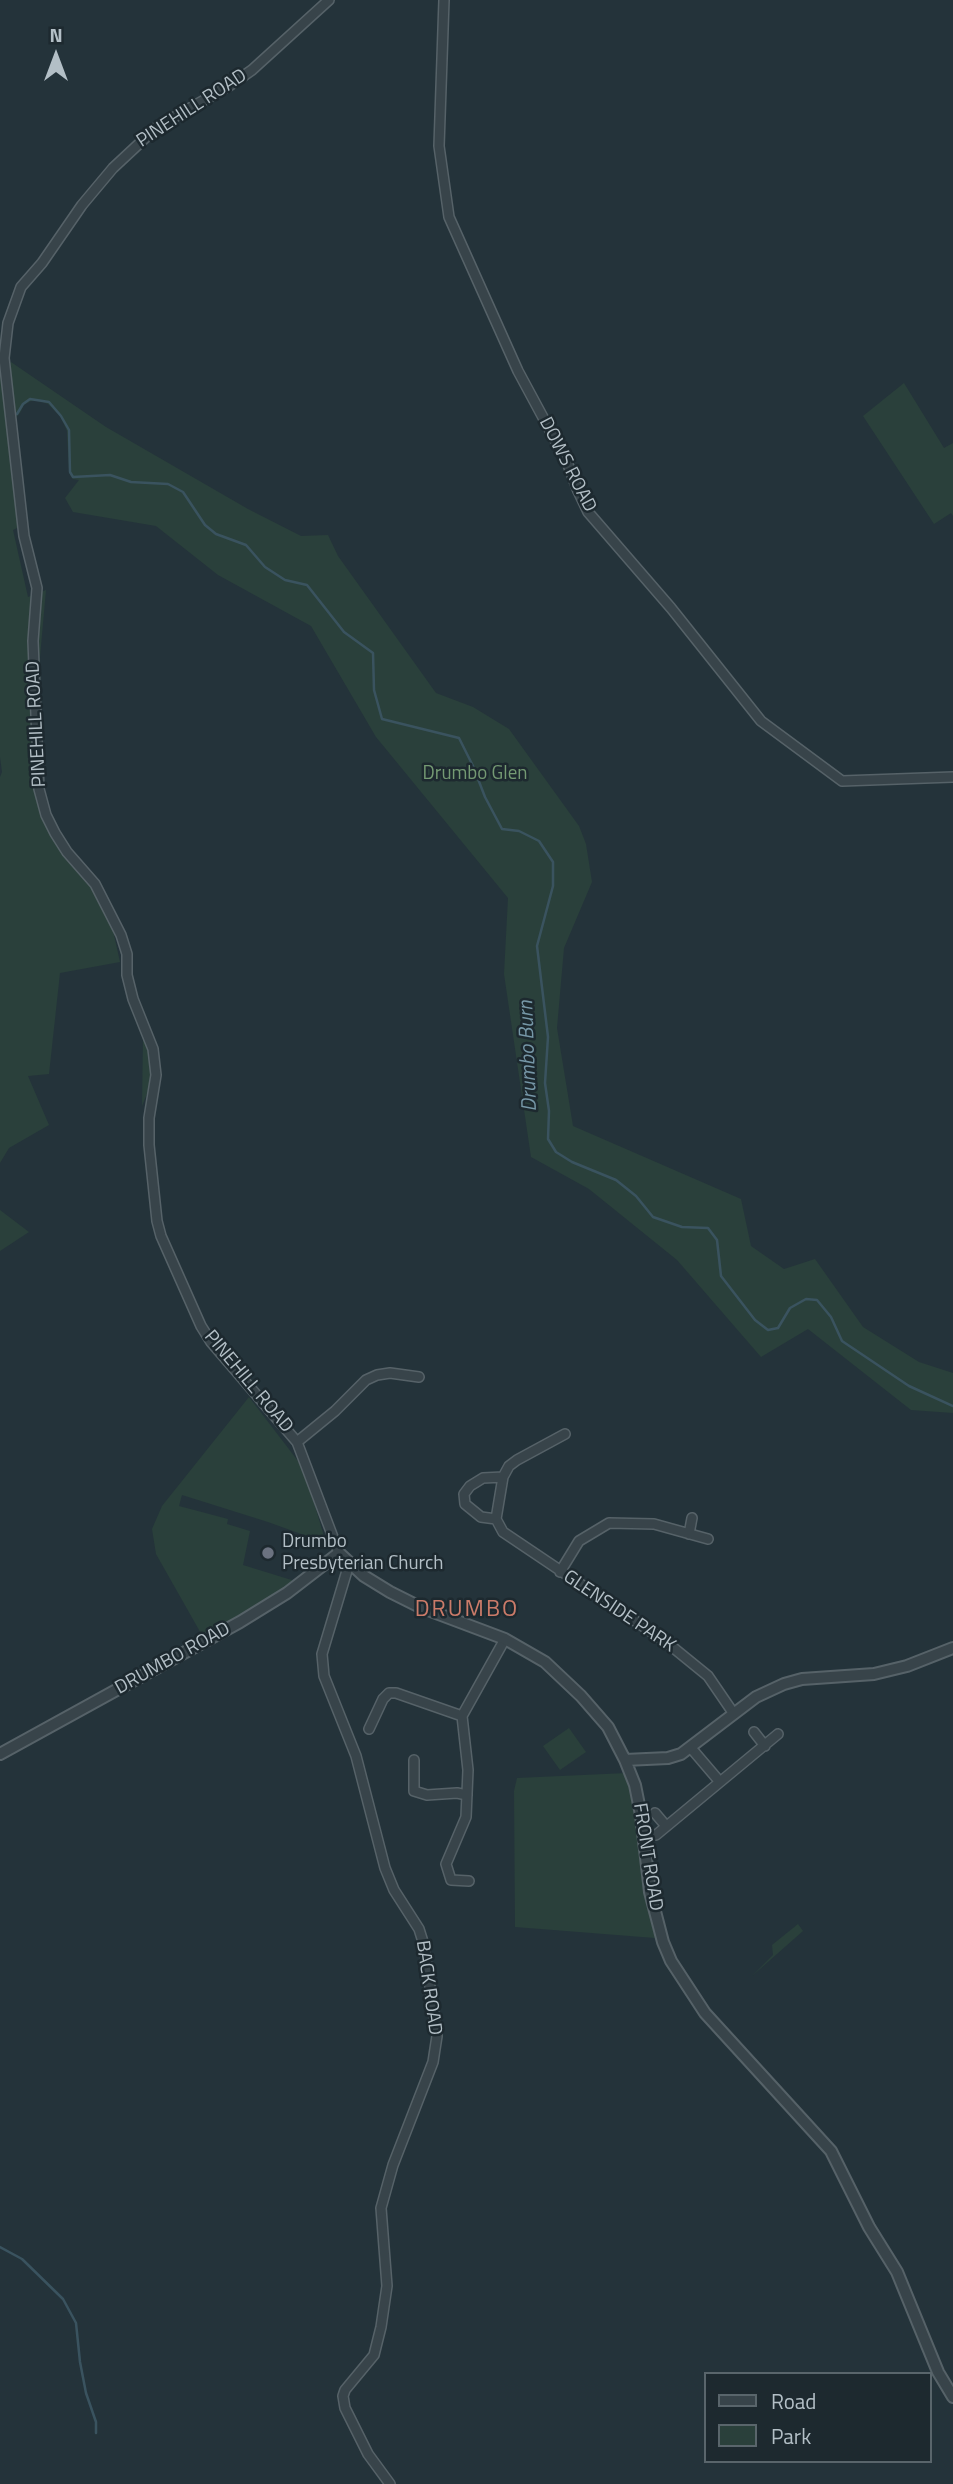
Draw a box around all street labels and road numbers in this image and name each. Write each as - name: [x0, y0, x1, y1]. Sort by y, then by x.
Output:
- street label: PINEHILL ROAD: [133, 65, 251, 153]
- street label: DOWS ROAD: [533, 414, 601, 516]
- street label: PINEHILL ROAD: [22, 660, 52, 788]
- street label: PINEHILL ROAD: [199, 1326, 297, 1438]
- street label: GLENSIDE PARK: [558, 1566, 680, 1658]
- street label: DRUMBO ROAD: [111, 1618, 235, 1700]
- street label: FRONT ROAD: [627, 1801, 667, 1913]
- street label: BACK ROAD: [410, 1939, 446, 2037]

